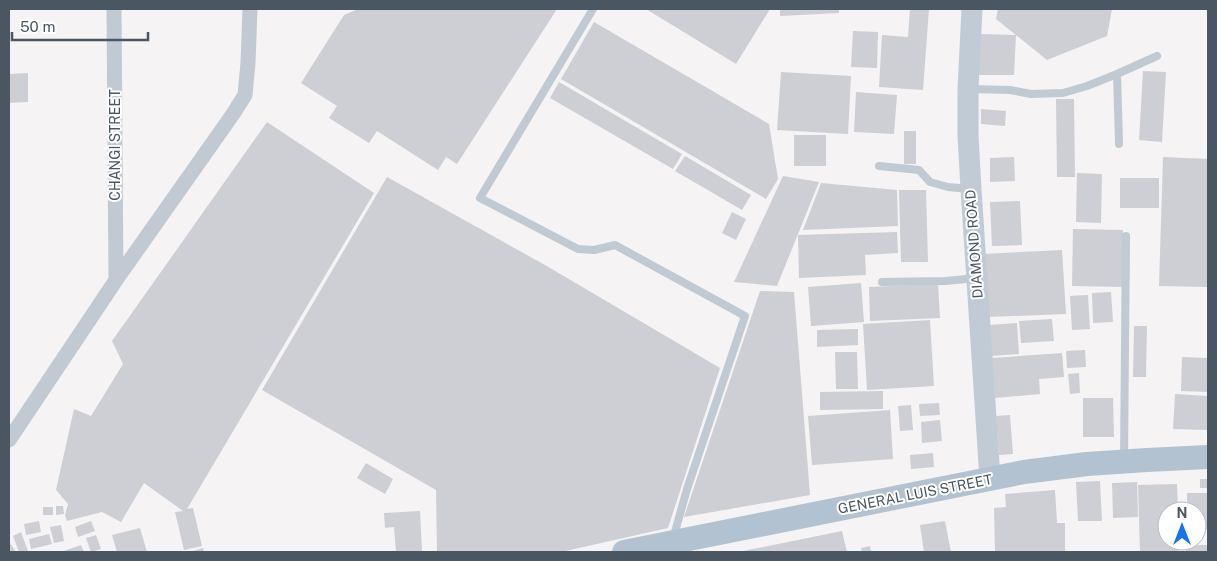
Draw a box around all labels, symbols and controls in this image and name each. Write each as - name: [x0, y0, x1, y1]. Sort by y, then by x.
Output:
- scale bar: [12, 10, 149, 42]
- text: 50 m: [20, 18, 55, 35]
- street label: CHANGI STREET: [107, 89, 123, 201]
- street label: DIAMOND ROAD: [962, 189, 986, 299]
- street label: GENERAL LUIS STREET: [837, 471, 993, 517]
- north arrow: [1157, 501, 1207, 551]
- text: N: [1177, 505, 1187, 521]

